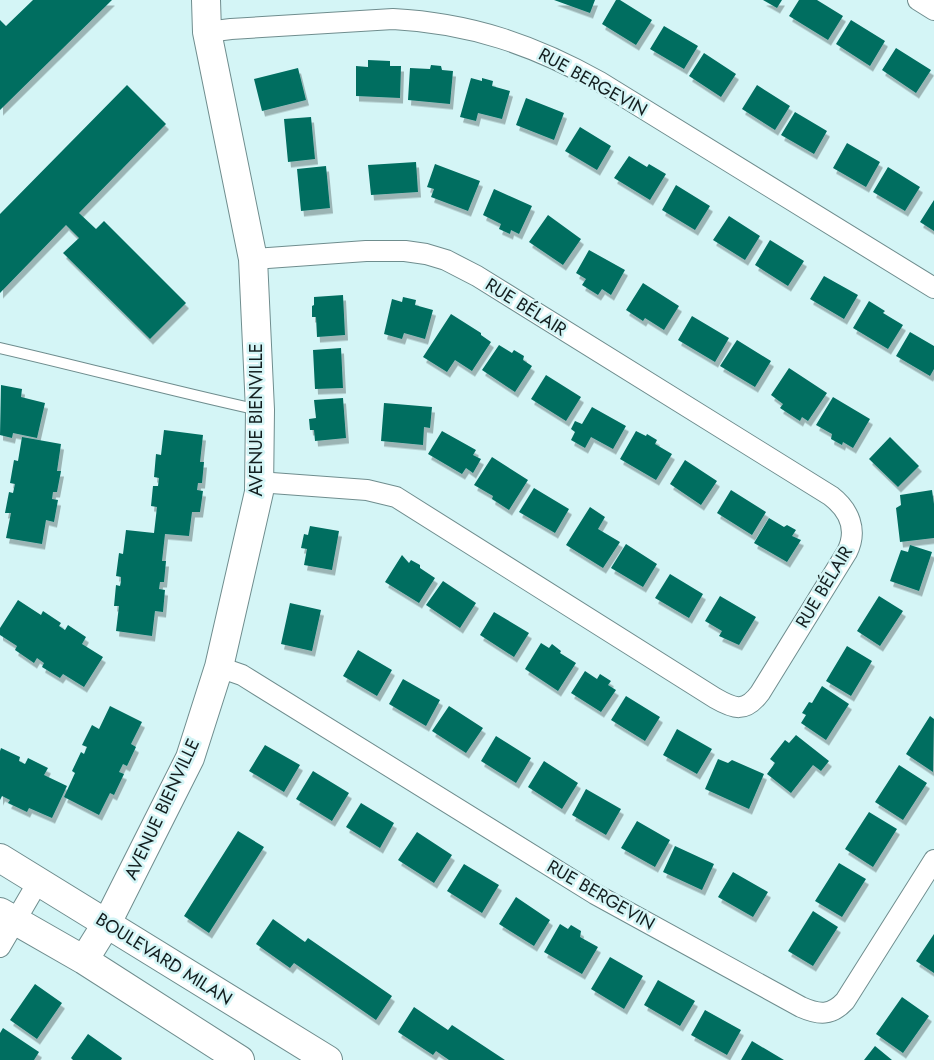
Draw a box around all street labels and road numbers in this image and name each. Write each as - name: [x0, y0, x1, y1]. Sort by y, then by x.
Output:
- street label: RUE BERGEVIN: [534, 41, 652, 123]
- street label: RUE BÉLAIR: [480, 272, 572, 342]
- street label: AVENUE BIENVILLE: [243, 343, 269, 497]
- street label: RUE BÉLAIR: [789, 541, 859, 633]
- street label: AVENUE BIENVILLE: [118, 734, 206, 884]
- street label: RUE BERGEVIN: [542, 854, 660, 936]
- street label: BOULEVARD MILAN: [91, 906, 237, 1012]

